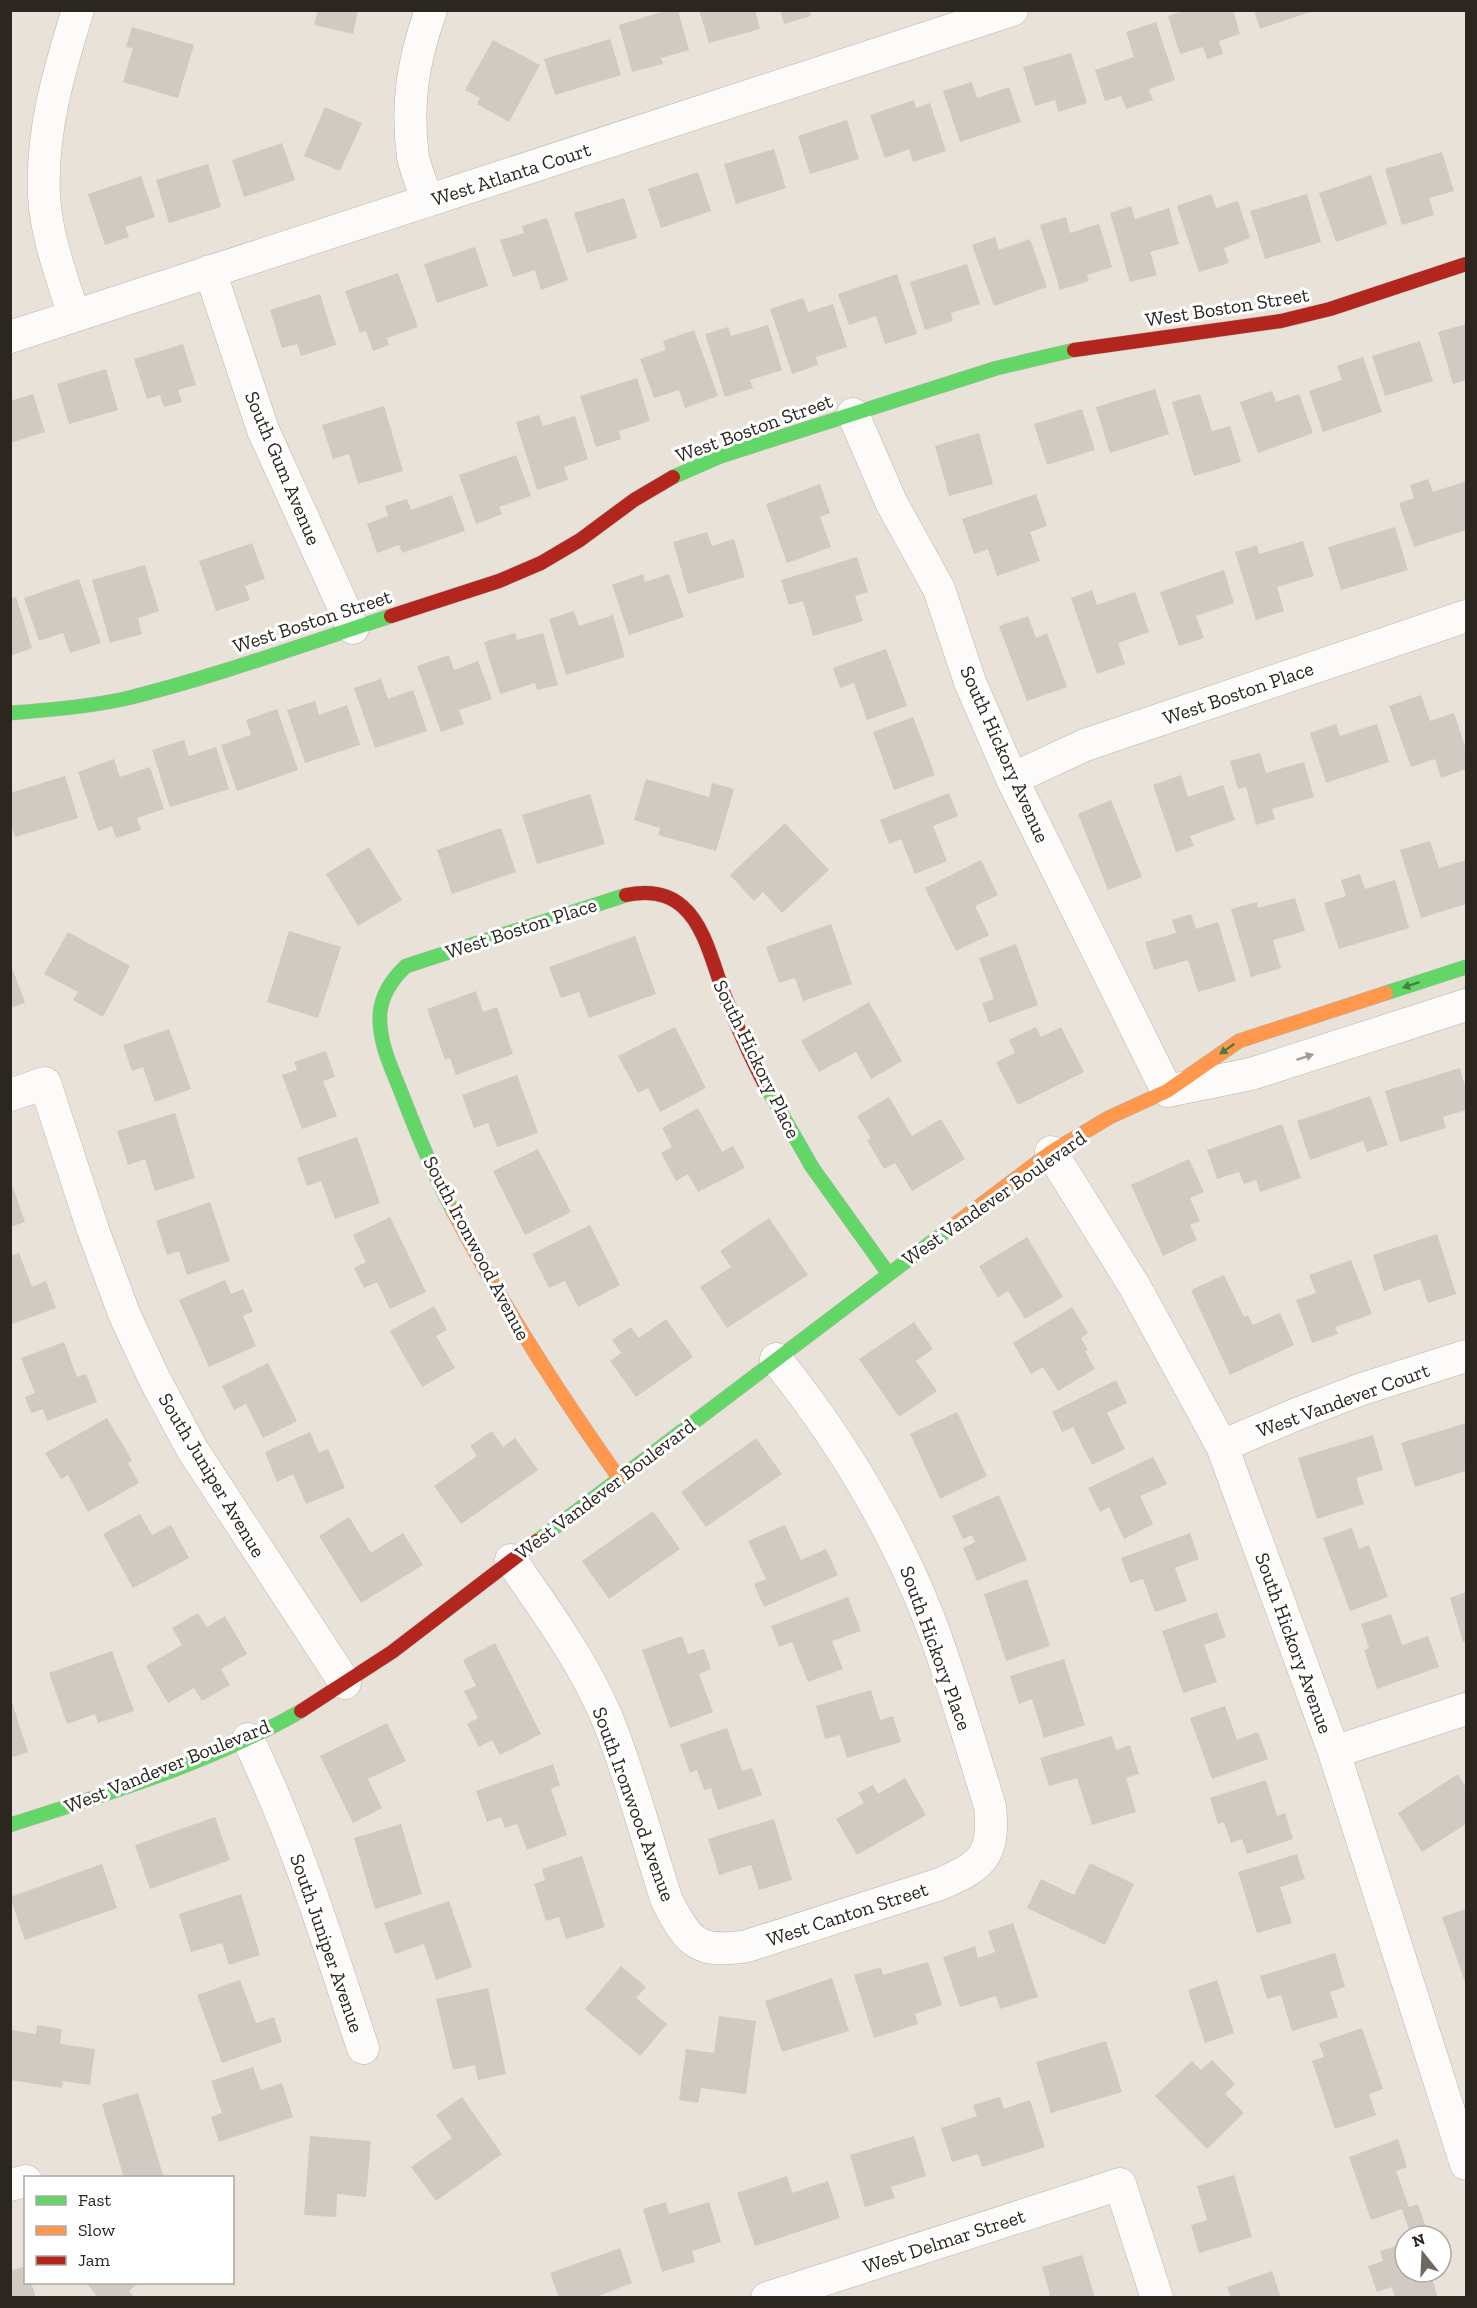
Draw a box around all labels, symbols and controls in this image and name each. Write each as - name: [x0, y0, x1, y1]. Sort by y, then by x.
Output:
- street label: West Atlanta Court: [428, 137, 594, 211]
- street label: West Boston Street: [1143, 282, 1311, 332]
- street label: South Gum Avenue: [240, 388, 326, 548]
- street label: West Boston Street: [672, 388, 836, 468]
- street label: West Boston Street: [230, 584, 395, 658]
- street label: West Boston Place: [1160, 656, 1316, 730]
- street label: South Hickory Avenue: [955, 662, 1055, 846]
- street label: West Boston Place: [442, 892, 600, 964]
- street label: South Hickory Place: [708, 976, 806, 1142]
- one-way arrow: [1402, 981, 1420, 990]
- one-way arrow: [1220, 1043, 1236, 1055]
- one-way arrow: [1296, 1052, 1314, 1061]
- street label: West Vandever Boulevard: [897, 1125, 1091, 1271]
- street label: South Ironwood Avenue: [418, 1152, 536, 1344]
- street label: West Vandever Court: [1253, 1357, 1433, 1442]
- street label: South Juniper Avenue: [153, 1388, 271, 1562]
- street label: West Vandever Boulevard: [510, 1413, 700, 1564]
- street label: South Hickory Avenue: [1250, 1549, 1338, 1737]
- street label: South Hickory Place: [895, 1563, 977, 1733]
- street label: South Ironwood Avenue: [588, 1703, 680, 1905]
- street label: West Vandever Boulevard: [61, 1714, 273, 1818]
- street label: South Juniper Avenue: [285, 1850, 369, 2036]
- street label: West Canton Street: [763, 1876, 931, 1951]
- legend: [24, 2176, 234, 2284]
- text: Fast: [78, 2189, 111, 2211]
- street label: West Delmar Street: [860, 2203, 1029, 2279]
- text: Slow: [78, 2219, 115, 2241]
- north arrow: [1393, 2224, 1453, 2284]
- text: N: [1410, 2229, 1427, 2251]
- text: Jam: [78, 2249, 110, 2271]

